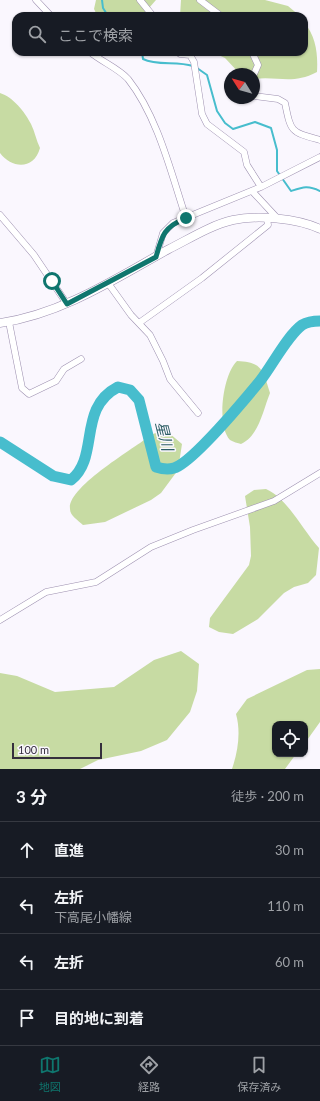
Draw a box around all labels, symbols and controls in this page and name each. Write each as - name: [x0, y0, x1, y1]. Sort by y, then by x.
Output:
- search box: [12, 12, 308, 56]
- icon: search: [26, 23, 48, 45]
- text: ここで検索: [58, 26, 133, 44]
- north arrow: [224, 68, 260, 104]
- route end: [177, 209, 195, 227]
- route start: [43, 272, 61, 290]
- water label: 星川: [153, 419, 178, 454]
- map controls: [272, 721, 308, 757]
- button: locate: [272, 721, 308, 757]
- scale bar: [12, 741, 102, 760]
- text: 100 m: [18, 743, 49, 756]
- text: 3 分: [16, 786, 47, 807]
- text: 徒歩 · 200 m: [231, 788, 304, 804]
- icon: ahead: [16, 839, 38, 861]
- text: 直進: [54, 841, 84, 859]
- text: 30 m: [275, 842, 304, 858]
- text: 左折: [54, 888, 84, 906]
- icon: left: [16, 895, 38, 917]
- text: 110 m: [267, 898, 304, 914]
- text: 下高尾小幡線: [54, 909, 132, 925]
- icon: left: [16, 951, 38, 973]
- text: 左折: [54, 953, 84, 971]
- text: 60 m: [275, 954, 304, 970]
- icon: arrive: [16, 1007, 38, 1029]
- text: 目的地に到着: [54, 1009, 144, 1027]
- tab: 地図: [39, 1054, 61, 1094]
- tab: 経路: [138, 1054, 160, 1094]
- tab: 保存済み: [237, 1054, 281, 1094]

